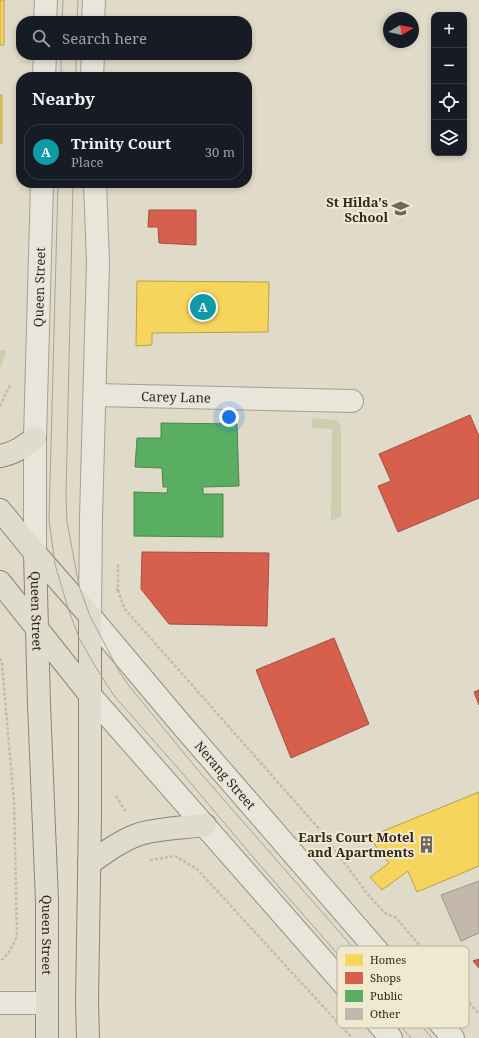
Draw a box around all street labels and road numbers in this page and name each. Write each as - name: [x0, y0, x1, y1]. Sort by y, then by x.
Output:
- street label: Queen Street: [29, 246, 49, 327]
- street label: Carey Lane: [141, 387, 211, 407]
- street label: Queen Street: [26, 571, 47, 652]
- street label: Nerang Street: [191, 737, 260, 814]
- street label: Queen Street: [38, 894, 56, 975]

